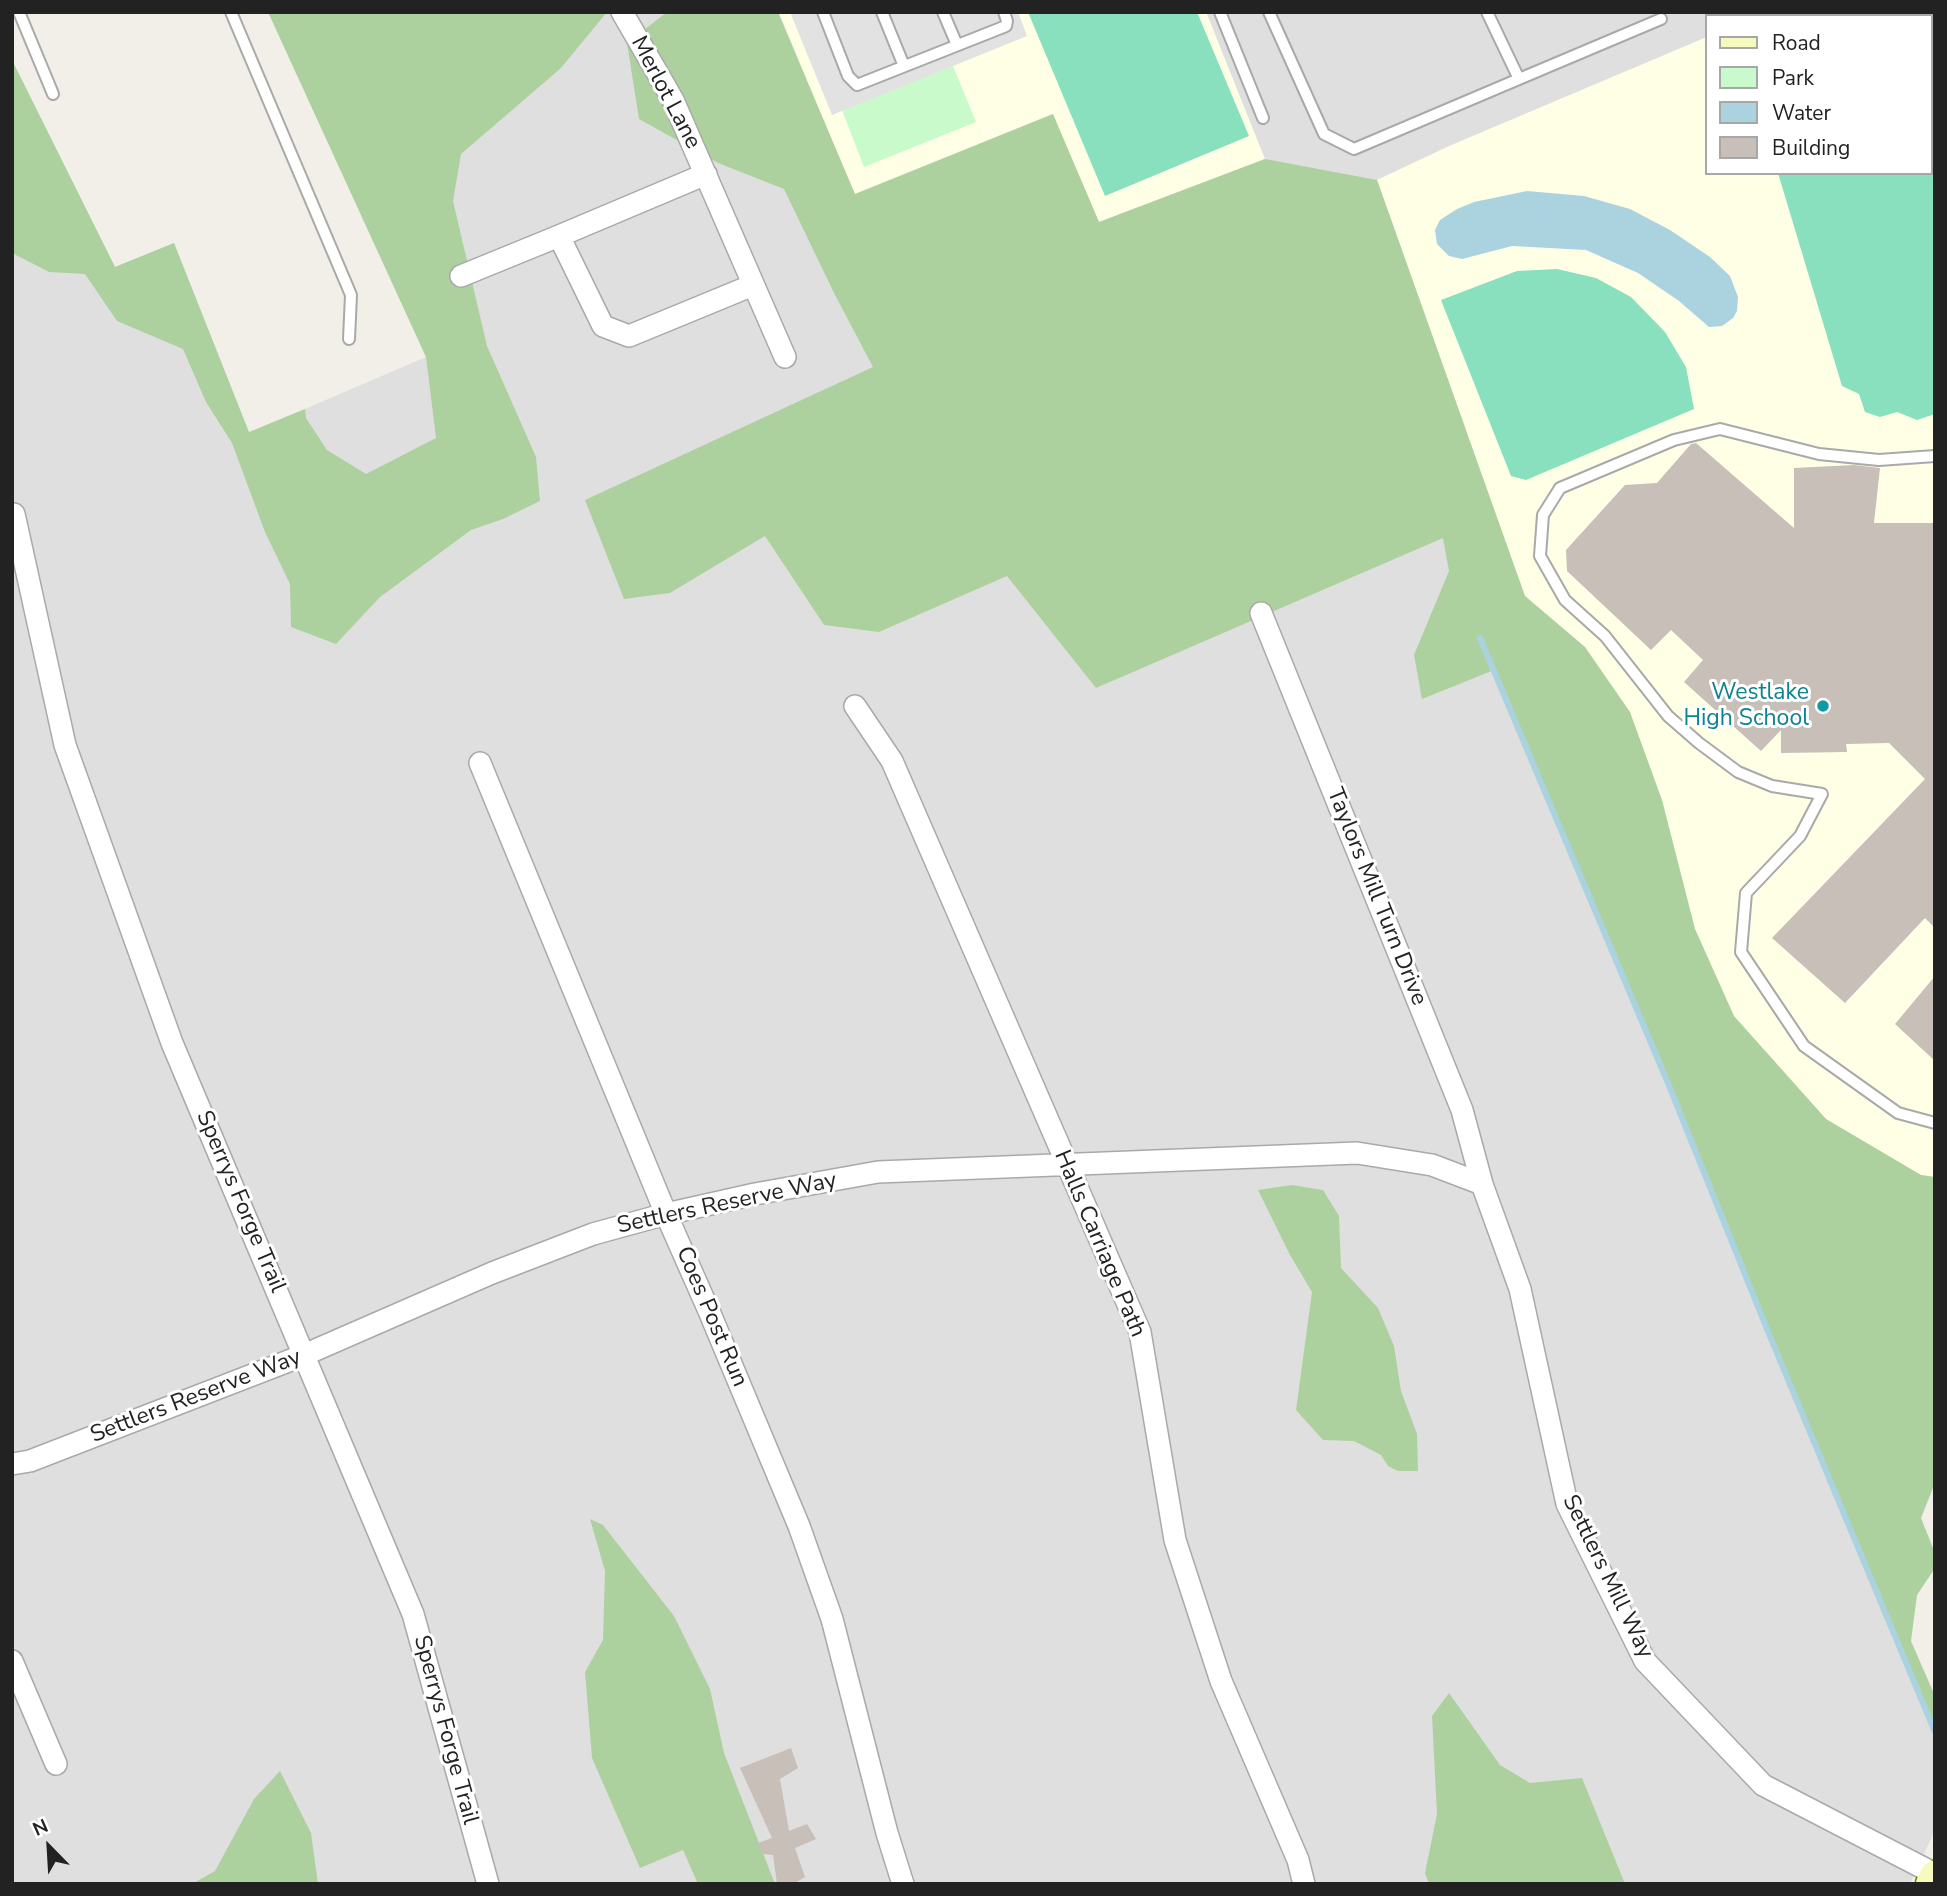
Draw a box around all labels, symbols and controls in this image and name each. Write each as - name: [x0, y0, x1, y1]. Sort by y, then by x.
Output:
- legend: [1706, 14, 1933, 175]
- text: Road: [1772, 29, 1821, 57]
- street label: Merlot Lane: [624, 32, 706, 154]
- text: Park: [1772, 64, 1814, 92]
- text: Water: [1772, 99, 1831, 127]
- text: Building: [1772, 134, 1850, 162]
- place label: Westlake High School: [1683, 679, 1809, 733]
- marker: Westlake High School: [1815, 698, 1831, 714]
- street label: Taylors Mill Turn Drive: [1320, 784, 1432, 1010]
- street label: Sperrys Forge Trail: [189, 1107, 291, 1297]
- street label: Halls Carriage Path: [1047, 1146, 1151, 1342]
- street label: Settlers Reserve Way: [615, 1167, 839, 1241]
- street label: Coes Post Run: [669, 1243, 753, 1391]
- street label: Settlers Reserve Way: [87, 1344, 305, 1450]
- street label: Settlers Mill Way: [1555, 1491, 1659, 1663]
- street label: Sperrys Forge Trail: [406, 1632, 484, 1828]
- north arrow: [14, 1812, 84, 1882]
- text: N: [29, 1813, 52, 1843]

